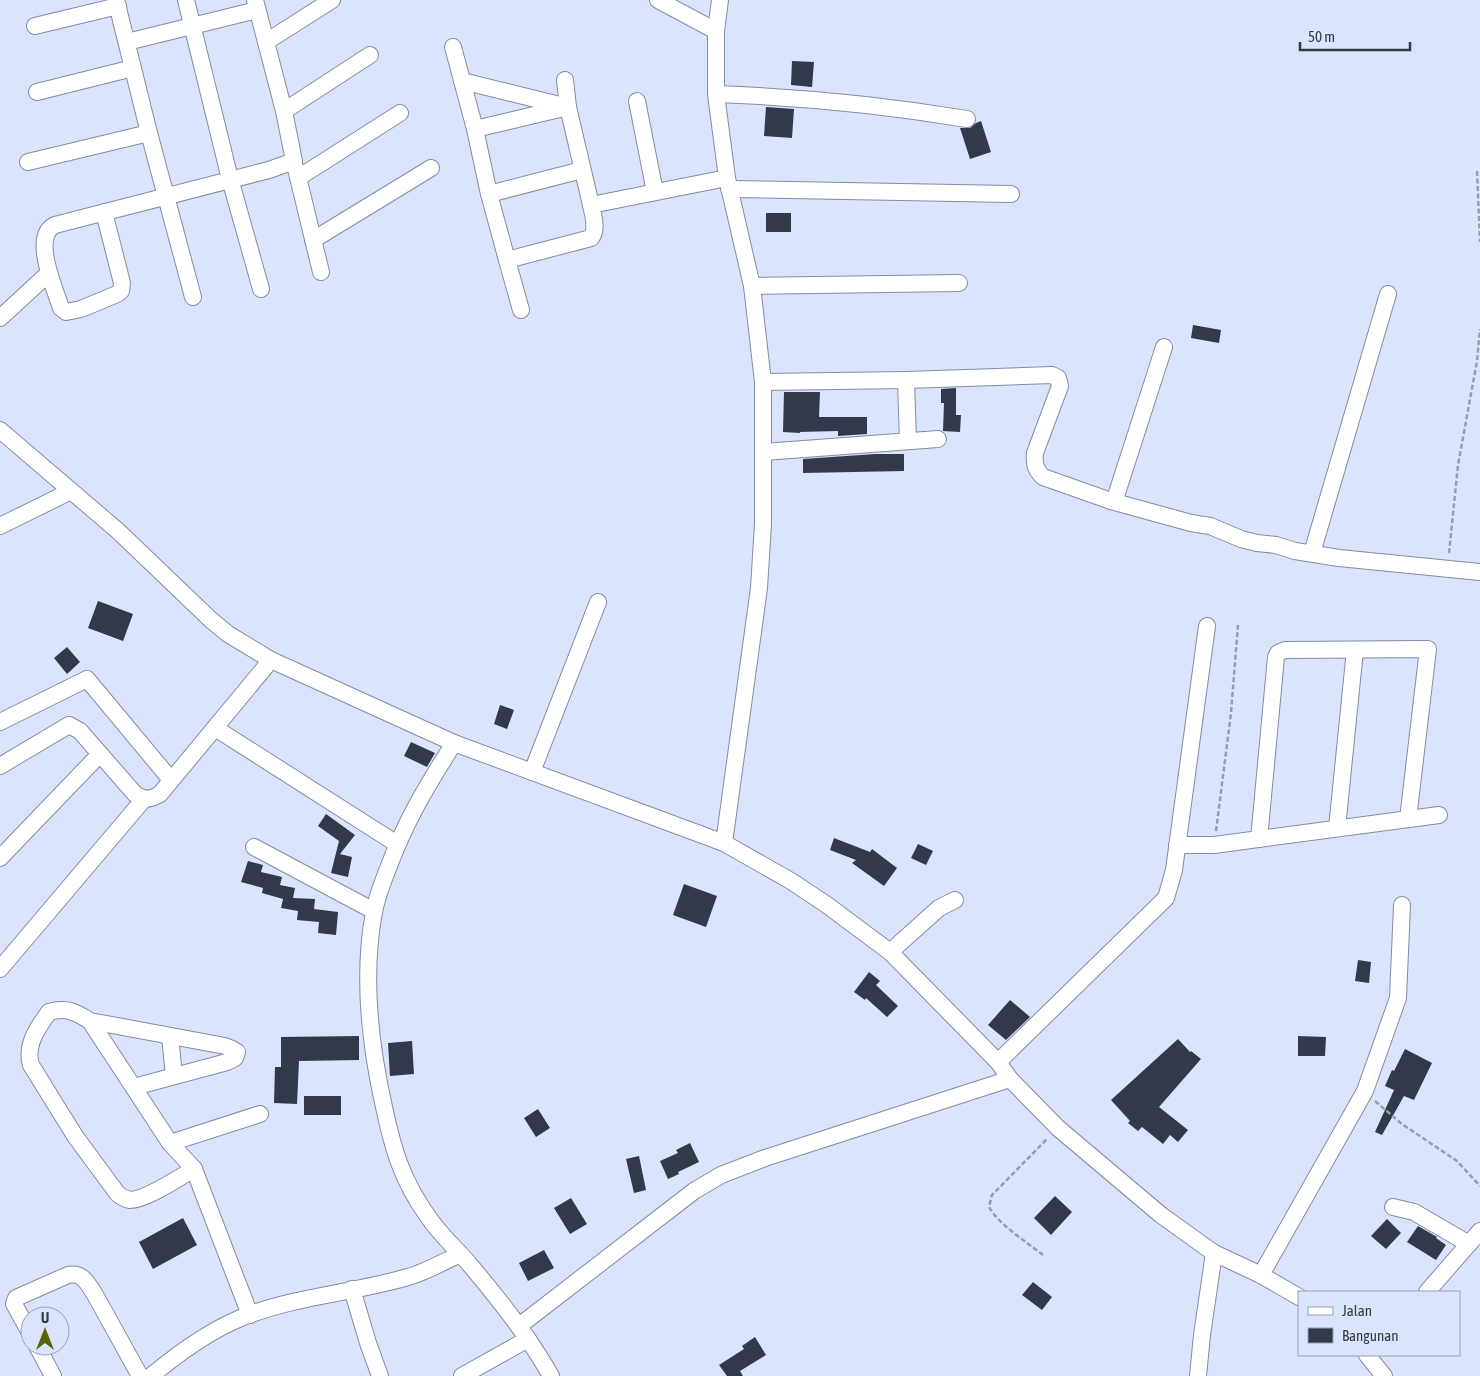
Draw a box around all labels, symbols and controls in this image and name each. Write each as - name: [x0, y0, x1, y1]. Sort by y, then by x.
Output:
- scale bar: [1300, 20, 1410, 52]
- text: 50 m: [1308, 28, 1335, 45]
- legend: [1298, 1291, 1460, 1356]
- text: Jalan: [1342, 1302, 1372, 1319]
- north arrow: [20, 1306, 70, 1356]
- text: U: [41, 1310, 49, 1326]
- text: Bangunan: [1342, 1327, 1399, 1344]

